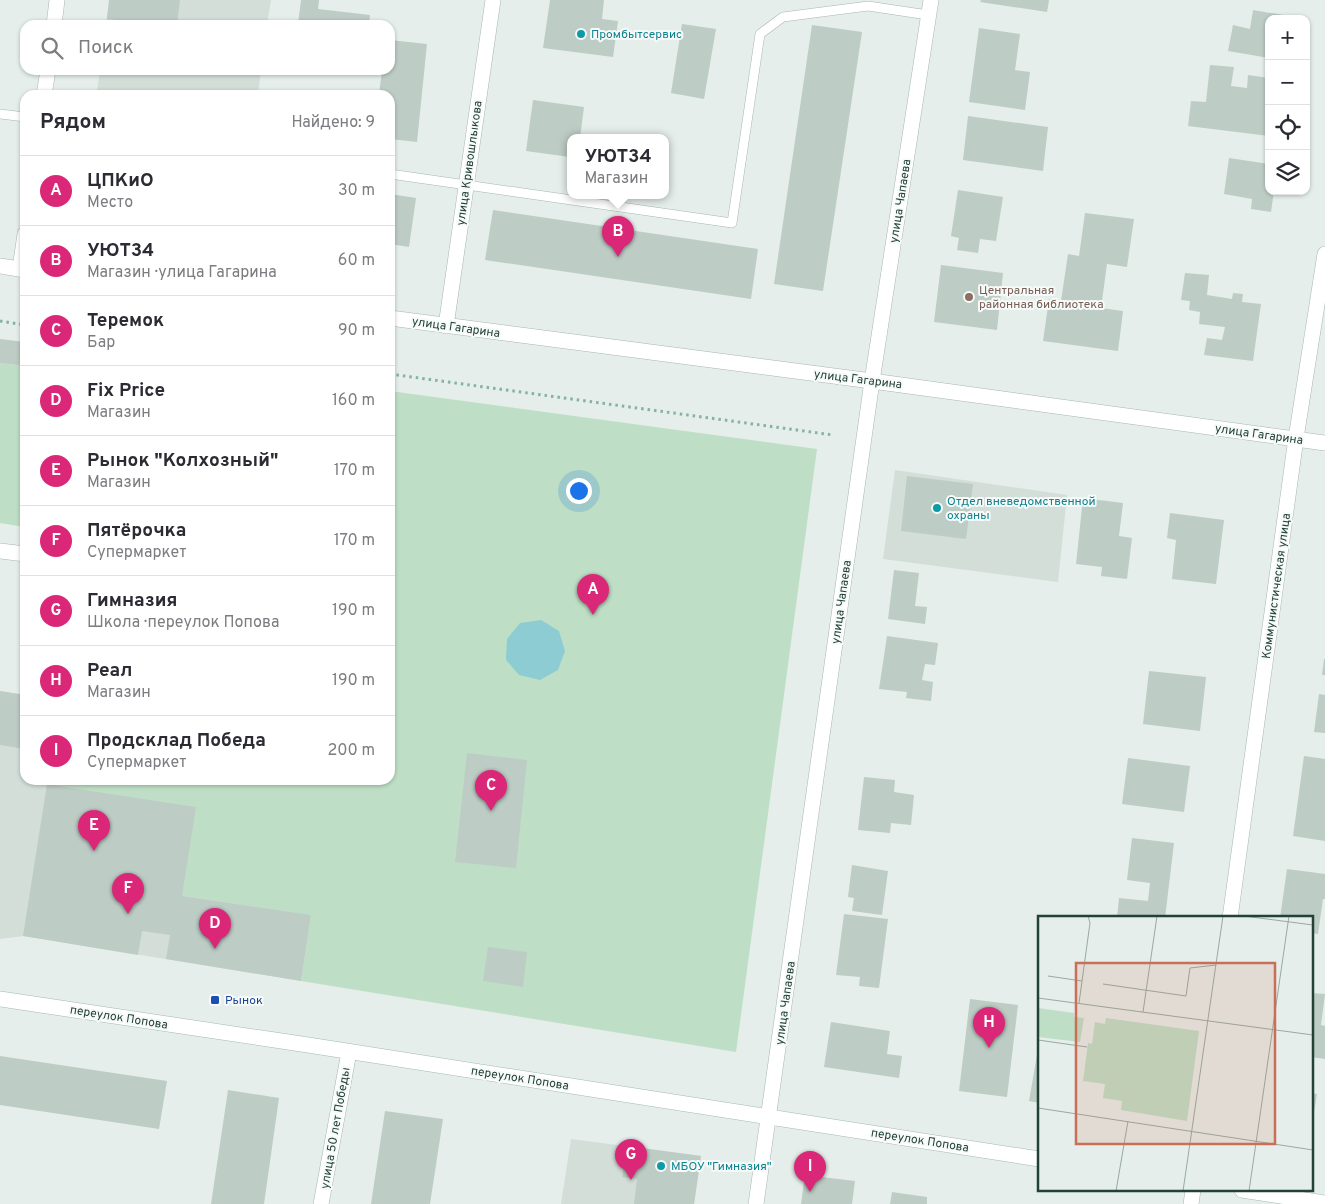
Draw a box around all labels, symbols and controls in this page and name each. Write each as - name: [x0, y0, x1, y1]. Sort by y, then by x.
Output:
- map controls: [1265, 15, 1310, 195]
- button: +: [1265, 15, 1310, 60]
- search box: [20, 20, 395, 75]
- place label: Промбытсервис: [591, 27, 682, 43]
- marker: Промбытсервис: [575, 28, 587, 40]
- icon: search: [38, 34, 66, 62]
- text: Поиск: [78, 36, 134, 60]
- button: −: [1265, 60, 1310, 105]
- street label: улица Кривошлыкова: [453, 100, 487, 227]
- button: locate: [1265, 105, 1310, 150]
- text: Рядом: [40, 109, 106, 136]
- text: Найдено: 9: [292, 113, 375, 133]
- popup: [567, 134, 669, 199]
- text: УЮТ34: [584, 145, 652, 169]
- button: layers: [1265, 150, 1310, 195]
- street label: улица Чапаева: [886, 158, 916, 244]
- text: ЦПКиО: [87, 169, 154, 193]
- text: Магазин: [584, 169, 648, 189]
- text: A: [50, 181, 62, 201]
- text: 30 m: [338, 181, 375, 201]
- text: Место: [87, 193, 133, 213]
- pin: B: [602, 216, 634, 257]
- text: УЮТ34: [87, 239, 154, 263]
- text: B: [50, 251, 62, 271]
- text: 60 m: [338, 251, 375, 271]
- text: Магазин · улица Гагарина: [87, 263, 277, 283]
- place label: Центральная районная библиотека: [979, 283, 1104, 313]
- marker: Центральная районная библиотека: [963, 291, 975, 303]
- text: Теремок: [87, 309, 164, 333]
- street label: улица Гагарина: [411, 314, 501, 342]
- text: C: [51, 321, 61, 341]
- text: 90 m: [338, 321, 375, 341]
- text: Бар: [87, 333, 115, 353]
- street label: улица Гагарина: [813, 367, 903, 393]
- text: Fix Price: [87, 379, 165, 403]
- text: D: [50, 391, 62, 411]
- text: 160 m: [332, 391, 375, 411]
- text: Магазин: [87, 403, 151, 423]
- street label: улица Гагарина: [1214, 421, 1304, 449]
- text: Рынок "Колхозный": [87, 449, 278, 473]
- text: E: [51, 461, 61, 481]
- text: 170 m: [334, 461, 375, 481]
- text: Магазин: [87, 473, 151, 493]
- your location: [566, 478, 592, 504]
- place label: Отдел вневедомственной охраны: [947, 494, 1096, 524]
- marker: Отдел вневедомственной охраны: [931, 502, 943, 514]
- street label: Коммунистическая улица: [1259, 512, 1295, 660]
- text: Пятёрочка: [87, 519, 186, 543]
- text: F: [51, 531, 61, 551]
- text: 170 m: [334, 531, 375, 551]
- text: Супермаркет: [87, 543, 187, 563]
- street label: улица Чапаева: [828, 559, 856, 645]
- pin: A: [577, 574, 609, 615]
- text: Гимназия: [87, 589, 178, 613]
- text: G: [51, 601, 61, 621]
- text: 190 m: [332, 601, 375, 621]
- text: Школа · переулок Попова: [87, 613, 279, 633]
- text: Реал: [87, 659, 132, 683]
- text: H: [50, 671, 62, 691]
- text: 190 m: [332, 671, 375, 691]
- text: Магазин: [87, 683, 151, 703]
- text: Продсклад Победа: [87, 729, 266, 753]
- text: I: [54, 741, 58, 761]
- text: 200 m: [327, 741, 375, 761]
- text: Супермаркет: [87, 753, 187, 773]
- pin: C: [475, 770, 507, 811]
- pin: E: [78, 810, 110, 851]
- pin: F: [112, 873, 144, 914]
- pin: D: [199, 908, 231, 949]
- inset map: [1038, 916, 1312, 1192]
- street label: улица Чапаева: [772, 960, 800, 1046]
- place label: Рынок: [225, 993, 263, 1009]
- marker: Рынок: [209, 994, 221, 1006]
- street label: переулок Попова: [69, 1002, 169, 1034]
- pin: H: [973, 1007, 1005, 1048]
- street label: переулок Попова: [470, 1063, 570, 1095]
- street label: улица 50 лет Победы: [317, 1066, 355, 1190]
- street label: переулок Попова: [870, 1125, 970, 1157]
- pin: G: [615, 1139, 647, 1180]
- pin: I: [794, 1151, 826, 1192]
- place label: МБОУ "Гимназия": [671, 1159, 772, 1175]
- marker: МБОУ "Гимназия": [655, 1160, 667, 1172]

